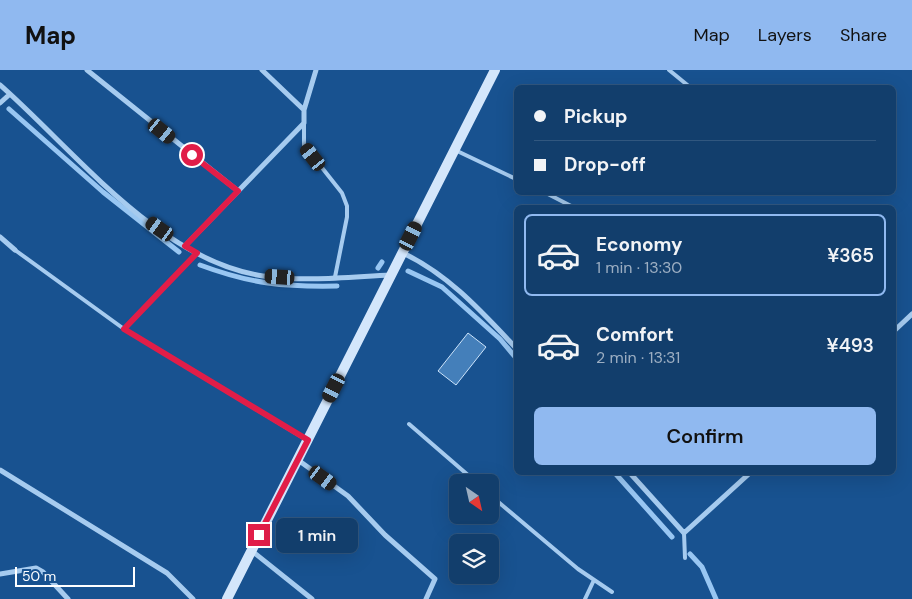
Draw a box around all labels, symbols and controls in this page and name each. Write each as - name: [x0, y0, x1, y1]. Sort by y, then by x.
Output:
- text: Map: [25, 20, 76, 51]
- text: Map: [694, 23, 730, 47]
- text: Layers: [758, 23, 812, 47]
- text: Share: [840, 23, 887, 47]
- text: Pickup: [564, 104, 628, 129]
- car: [145, 116, 178, 146]
- car: [297, 141, 328, 173]
- route start: [181, 144, 203, 166]
- text: Drop-off: [564, 152, 646, 177]
- car: [143, 214, 176, 244]
- car: [397, 219, 424, 253]
- text: Economy: [596, 232, 683, 257]
- icon: car: [536, 233, 581, 278]
- text: ¥365: [827, 243, 874, 268]
- text: 1 min · 13:30: [596, 257, 682, 278]
- car: [264, 268, 295, 286]
- text: Comfort: [596, 322, 674, 347]
- icon: car: [536, 323, 581, 368]
- text: ¥493: [827, 333, 874, 358]
- text: 2 min · 13:31: [596, 347, 680, 368]
- car: [320, 371, 347, 405]
- button: Confirm: [534, 407, 876, 465]
- car: [306, 463, 339, 493]
- north arrow: [449, 474, 499, 524]
- map controls: [449, 474, 499, 584]
- callout: 1 min: [276, 518, 359, 552]
- route end: [248, 524, 270, 546]
- text: 1 min: [298, 525, 336, 546]
- button: layers: [449, 534, 499, 584]
- scale bar: [15, 564, 135, 587]
- text: 50 m: [22, 567, 56, 585]

